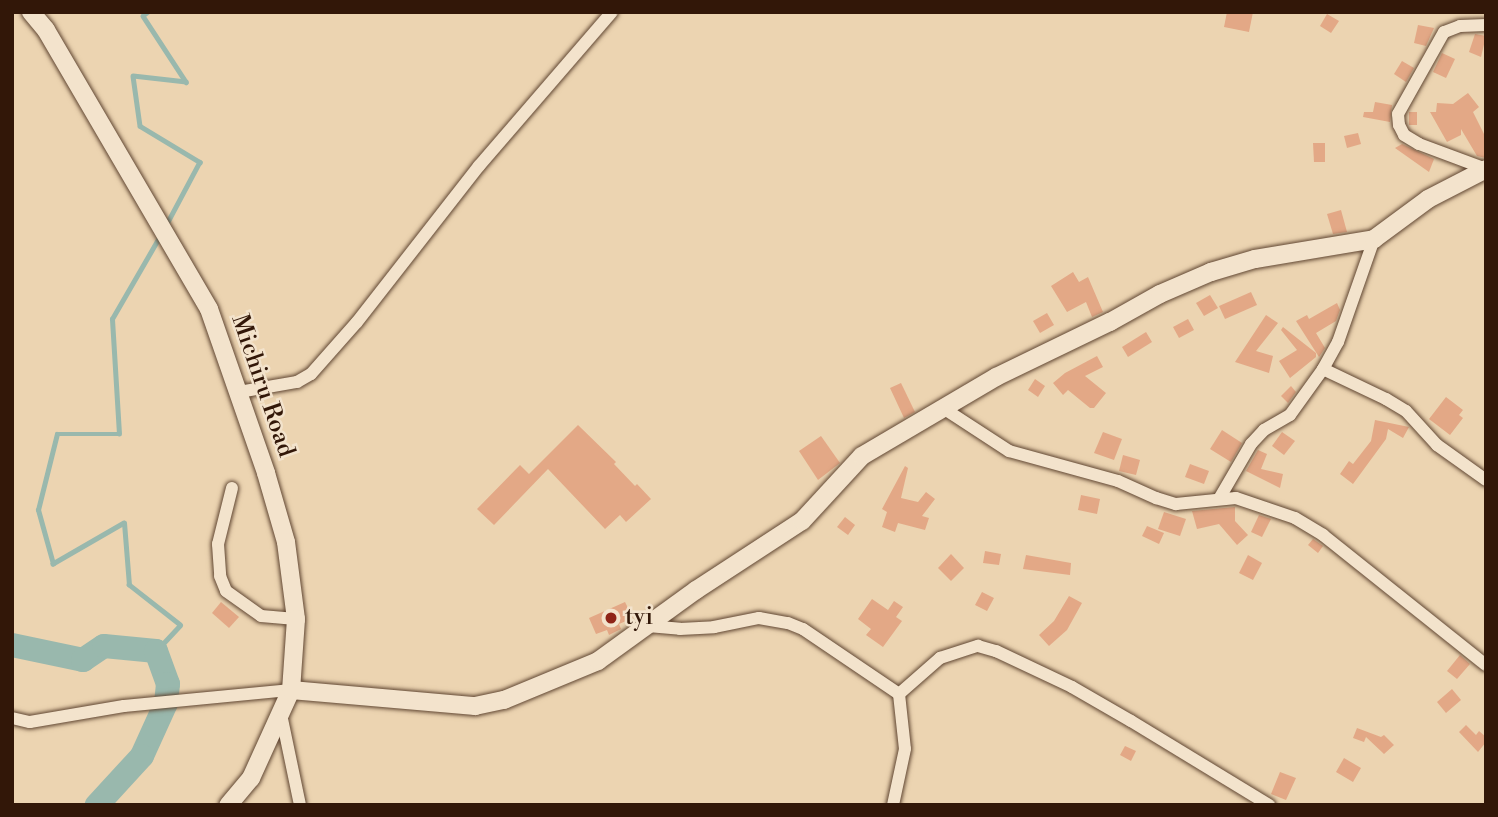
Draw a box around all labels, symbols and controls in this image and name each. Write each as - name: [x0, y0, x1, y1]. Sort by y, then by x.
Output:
- street label: Michiru Road: [224, 311, 300, 461]
- place label: tyi: [625, 604, 653, 632]
- marker: tyi: [603, 610, 619, 626]

